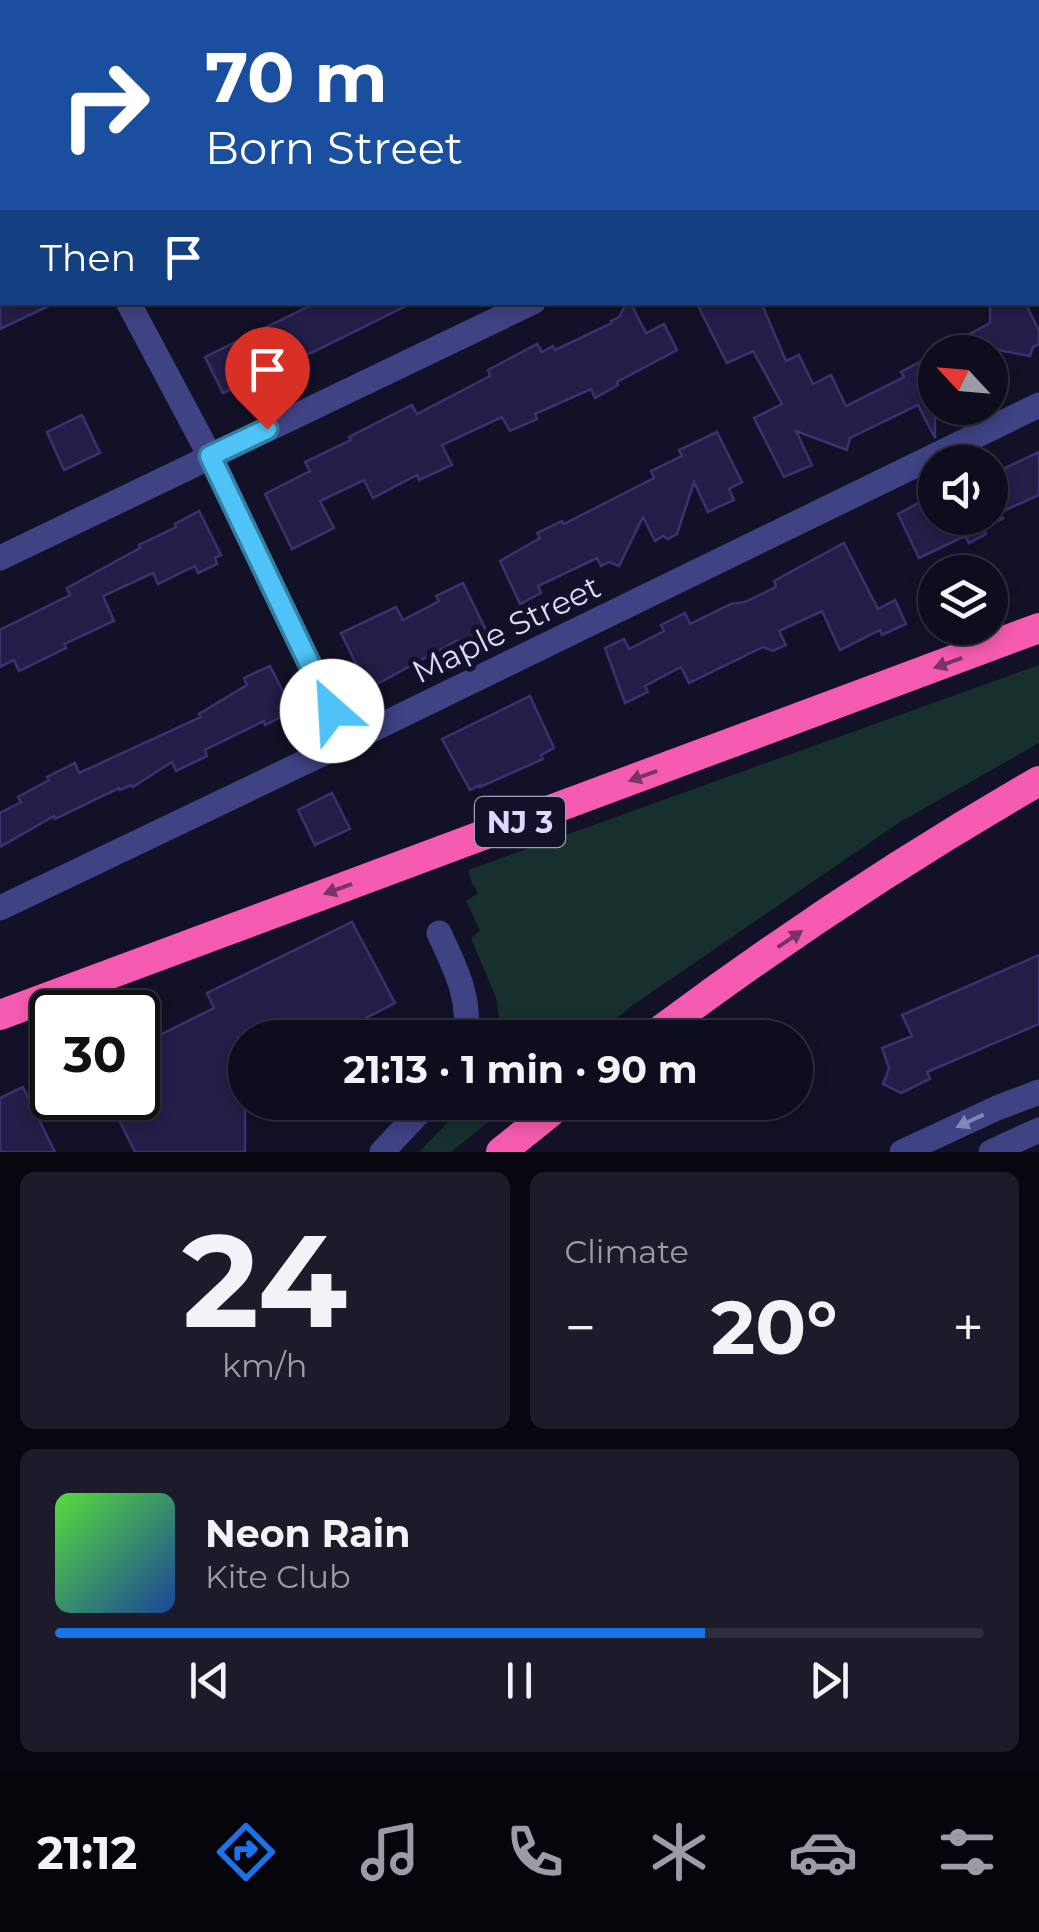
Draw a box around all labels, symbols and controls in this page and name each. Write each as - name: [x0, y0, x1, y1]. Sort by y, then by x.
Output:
- text: 70 m: [205, 34, 388, 120]
- icon: right: [40, 40, 170, 170]
- text: Born Street: [205, 120, 463, 175]
- icon: arrive: [156, 230, 211, 285]
- text: Then: [40, 234, 136, 281]
- pin: [225, 327, 310, 430]
- north arrow: [918, 335, 1008, 425]
- map controls: [918, 335, 1008, 645]
- icon: arrive: [240, 342, 295, 397]
- button: sound: [918, 445, 1008, 535]
- button: layers: [918, 555, 1008, 645]
- street label: Maple Street: [406, 567, 606, 691]
- one-way arrow: [932, 655, 962, 671]
- position arrow: [280, 659, 384, 763]
- one-way arrow: [628, 769, 658, 784]
- road number: NJ 3: [475, 797, 565, 847]
- one-way arrow: [323, 882, 353, 897]
- one-way arrow: [777, 930, 804, 949]
- speed limit sign: 30: [30, 990, 160, 1120]
- text: 21:13 · 1 min · 90 m: [343, 1046, 698, 1093]
- one-way arrow: [955, 1112, 984, 1129]
- text: 24: [182, 1201, 347, 1360]
- text: Climate: [565, 1232, 689, 1271]
- text: 20°: [711, 1281, 838, 1373]
- text: −: [565, 1294, 596, 1361]
- text: +: [952, 1294, 984, 1361]
- text: km/h: [222, 1346, 307, 1385]
- text: Neon Rain: [205, 1510, 410, 1557]
- text: Kite Club: [205, 1557, 351, 1596]
- icon: previous: [182, 1653, 237, 1708]
- icon: pause: [492, 1653, 547, 1708]
- icon: next: [802, 1653, 857, 1708]
- icon: directions: [211, 1817, 281, 1887]
- icon: music: [355, 1817, 425, 1887]
- icon: phone: [500, 1817, 570, 1887]
- icon: climate: [644, 1817, 714, 1887]
- icon: car: [788, 1817, 858, 1887]
- icon: filters: [932, 1817, 1002, 1887]
- text: 21:12: [37, 1825, 137, 1880]

